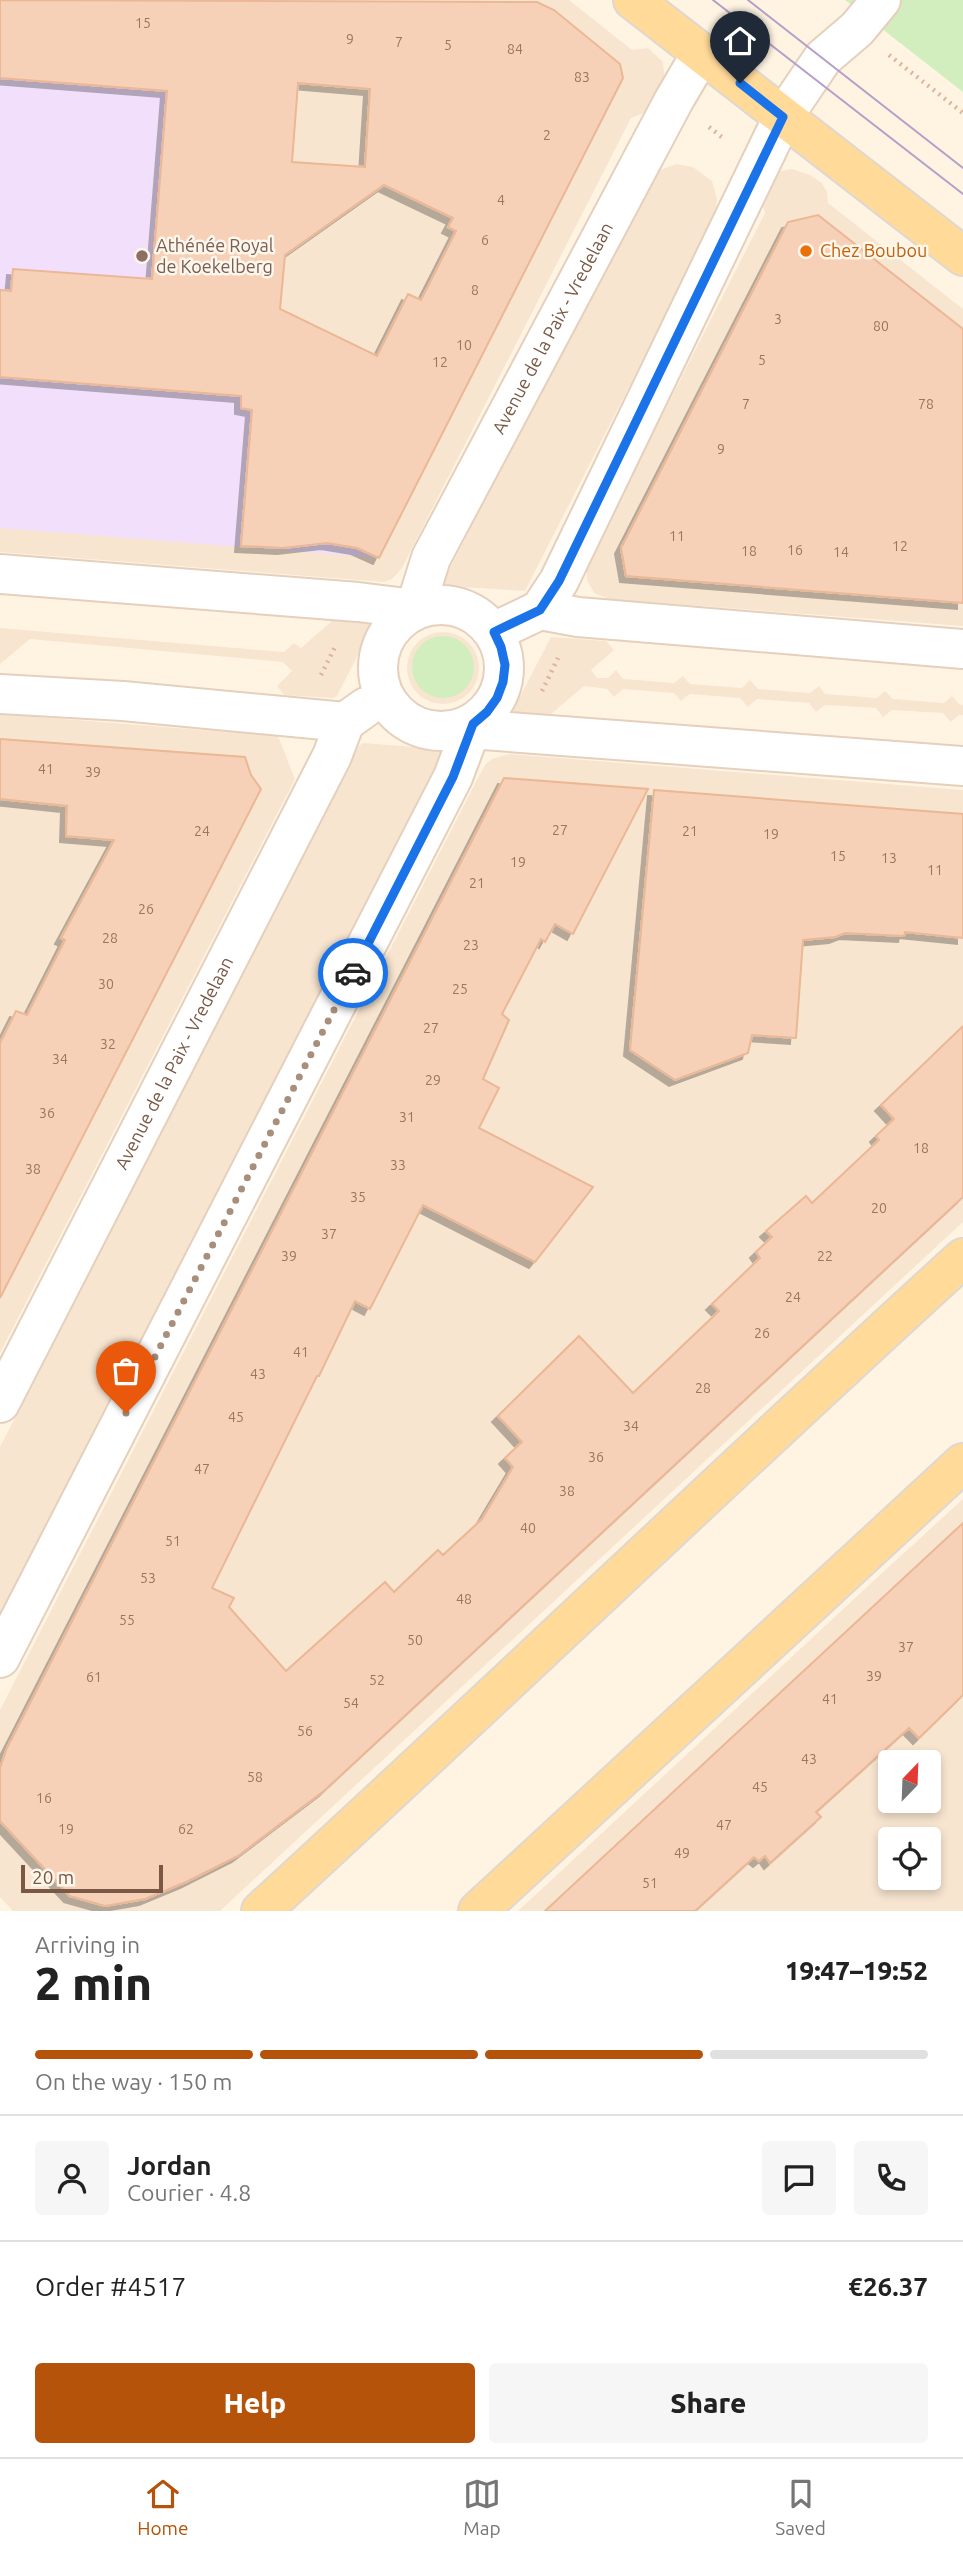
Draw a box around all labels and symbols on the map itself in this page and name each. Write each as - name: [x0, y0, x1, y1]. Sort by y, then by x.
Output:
- pin: [710, 11, 770, 83]
- house number: 15: [135, 15, 151, 31]
- house number: 9: [346, 31, 354, 47]
- house number: 7: [395, 34, 403, 50]
- house number: 5: [444, 37, 452, 53]
- house number: 84: [507, 41, 523, 57]
- house number: 83: [574, 69, 590, 85]
- house number: 2: [543, 127, 551, 143]
- house number: 4: [497, 192, 505, 208]
- street label: Avenue de la Paix - Vredelaan: [488, 219, 616, 437]
- house number: 6: [481, 232, 489, 248]
- place label: Athénée Royal de Koekelberg: [156, 235, 274, 276]
- place label: Chez Boubou: [820, 240, 927, 260]
- marker: Chez Boubou: [798, 243, 814, 259]
- marker: Athénée Royal de Koekelberg: [134, 248, 150, 264]
- house number: 8: [471, 282, 479, 298]
- house number: 3: [774, 311, 782, 327]
- house number: 80: [873, 318, 889, 334]
- house number: 10: [456, 337, 472, 353]
- house number: 5: [758, 352, 766, 368]
- house number: 12: [432, 354, 448, 370]
- house number: 7: [742, 396, 750, 412]
- house number: 78: [918, 396, 934, 412]
- house number: 9: [717, 441, 725, 457]
- house number: 11: [669, 528, 685, 544]
- house number: 12: [892, 538, 908, 554]
- house number: 16: [787, 542, 803, 558]
- house number: 18: [741, 543, 757, 559]
- house number: 14: [833, 544, 849, 560]
- house number: 41: [38, 761, 54, 777]
- house number: 39: [85, 764, 101, 780]
- house number: 27: [552, 822, 568, 838]
- house number: 24: [194, 823, 210, 839]
- house number: 21: [682, 823, 698, 839]
- house number: 19: [763, 826, 779, 842]
- house number: 15: [830, 848, 846, 864]
- house number: 13: [881, 850, 897, 866]
- house number: 19: [510, 854, 526, 870]
- house number: 11: [927, 862, 943, 878]
- house number: 21: [469, 875, 485, 891]
- house number: 26: [138, 901, 154, 917]
- house number: 28: [102, 930, 118, 946]
- house number: 23: [463, 937, 479, 953]
- courier: [318, 938, 388, 1008]
- street label: Avenue de la Paix - Vredelaan: [111, 953, 236, 1172]
- house number: 30: [98, 976, 114, 992]
- house number: 25: [452, 981, 468, 997]
- house number: 27: [423, 1020, 439, 1036]
- house number: 32: [100, 1036, 116, 1052]
- house number: 34: [52, 1051, 68, 1067]
- house number: 29: [425, 1072, 441, 1088]
- house number: 36: [39, 1105, 55, 1121]
- house number: 31: [399, 1109, 415, 1125]
- house number: 18: [913, 1140, 929, 1156]
- house number: 33: [390, 1157, 406, 1173]
- house number: 38: [25, 1161, 41, 1177]
- house number: 35: [350, 1189, 366, 1205]
- house number: 20: [871, 1200, 887, 1216]
- house number: 37: [321, 1226, 337, 1242]
- house number: 39: [281, 1248, 297, 1264]
- house number: 22: [817, 1248, 833, 1264]
- house number: 24: [785, 1289, 801, 1305]
- house number: 26: [754, 1325, 770, 1341]
- pin: [96, 1341, 156, 1413]
- house number: 41: [293, 1344, 309, 1360]
- house number: 43: [250, 1366, 266, 1382]
- house number: 28: [695, 1380, 711, 1396]
- house number: 45: [228, 1409, 244, 1425]
- house number: 34: [623, 1418, 639, 1434]
- house number: 36: [588, 1449, 604, 1465]
- house number: 47: [194, 1461, 210, 1477]
- house number: 38: [559, 1483, 575, 1499]
- house number: 40: [520, 1520, 536, 1536]
- house number: 51: [165, 1533, 181, 1549]
- house number: 53: [140, 1570, 156, 1586]
- house number: 48: [456, 1591, 472, 1607]
- house number: 55: [119, 1612, 135, 1628]
- house number: 50: [407, 1632, 423, 1648]
- house number: 37: [898, 1639, 914, 1655]
- house number: 39: [866, 1668, 882, 1684]
- house number: 61: [86, 1669, 102, 1685]
- house number: 52: [369, 1672, 385, 1688]
- house number: 41: [822, 1691, 838, 1707]
- house number: 54: [343, 1695, 359, 1711]
- house number: 56: [297, 1723, 313, 1739]
- north arrow: [878, 1750, 942, 1813]
- house number: 43: [801, 1751, 817, 1767]
- house number: 58: [247, 1769, 263, 1785]
- house number: 45: [752, 1779, 768, 1795]
- house number: 16: [36, 1790, 52, 1806]
- house number: 47: [716, 1817, 732, 1833]
- house number: 19: [58, 1821, 74, 1837]
- house number: 62: [178, 1821, 194, 1837]
- house number: 49: [674, 1845, 690, 1861]
- scale bar: [21, 1862, 163, 1894]
- house number: 51: [642, 1875, 658, 1891]

